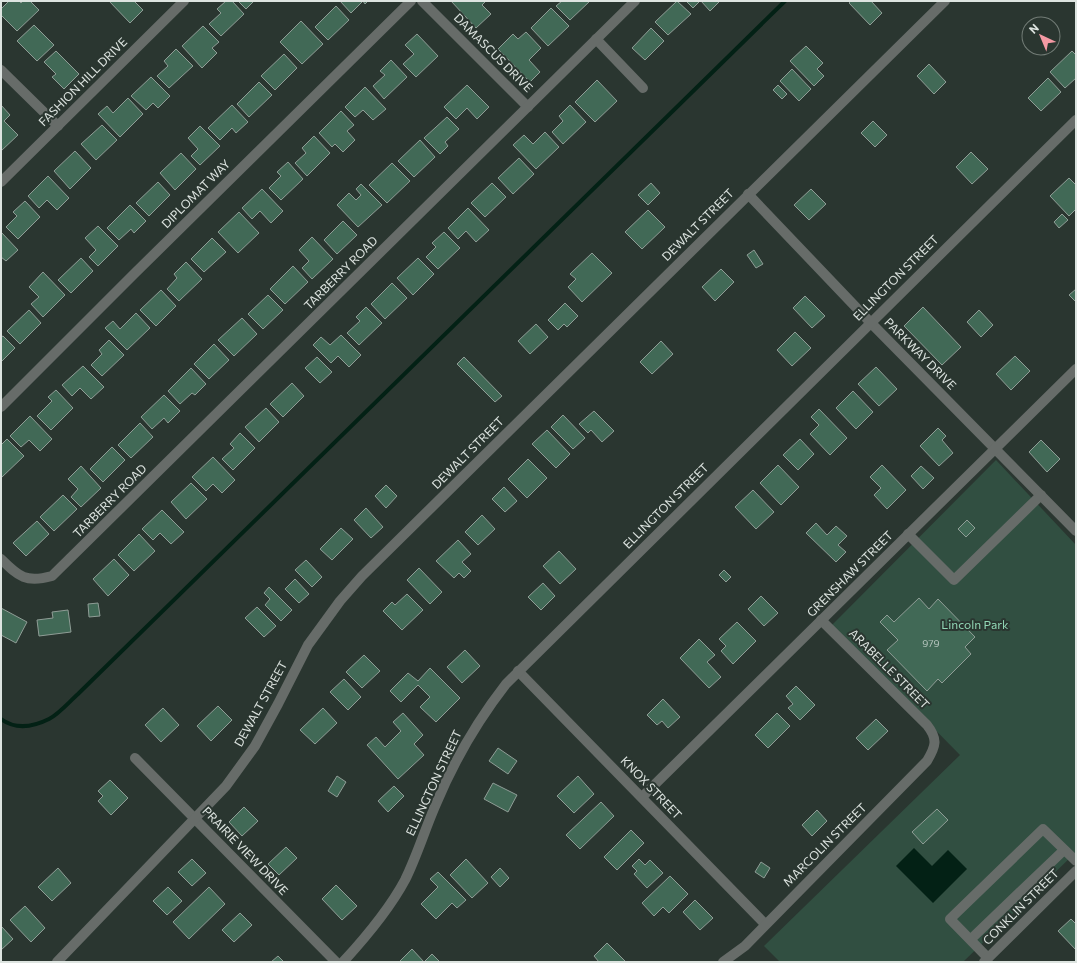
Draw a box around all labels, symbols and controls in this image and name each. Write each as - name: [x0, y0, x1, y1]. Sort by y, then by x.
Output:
- street label: DAMASCUS DRIVE: [451, 10, 536, 95]
- north arrow: [1021, 16, 1061, 56]
- text: N: [1026, 21, 1041, 36]
- street label: FASHION HILL DRIVE: [35, 34, 129, 128]
- street label: DIPLOMAT WAY: [158, 156, 233, 230]
- street label: DEWALT STREET: [658, 185, 736, 263]
- street label: ELLINGTON STREET: [850, 231, 941, 323]
- street label: TARBERRY ROAD: [301, 233, 380, 312]
- street label: PARKWAY DRIVE: [882, 315, 959, 392]
- street label: DEWALT STREET: [428, 413, 506, 491]
- street label: ELLINGTON STREET: [620, 459, 711, 551]
- street label: TARBERRY ROAD: [70, 461, 149, 540]
- street label: GRENSHAW STREET: [803, 527, 895, 619]
- park label: Lincoln Park: [941, 617, 1009, 631]
- street label: ARABELLE STREET: [847, 625, 933, 711]
- house number: 979: [922, 637, 940, 649]
- street label: DEWALT STREET: [231, 658, 290, 749]
- street label: ELLINGTON STREET: [402, 727, 464, 838]
- street label: KNOX STREET: [618, 753, 685, 822]
- street label: MARCOLIN STREET: [780, 800, 869, 889]
- street label: PRAIRIE VIEW DRIVE: [200, 803, 291, 897]
- street label: CONKLIN STREET: [980, 865, 1061, 947]

